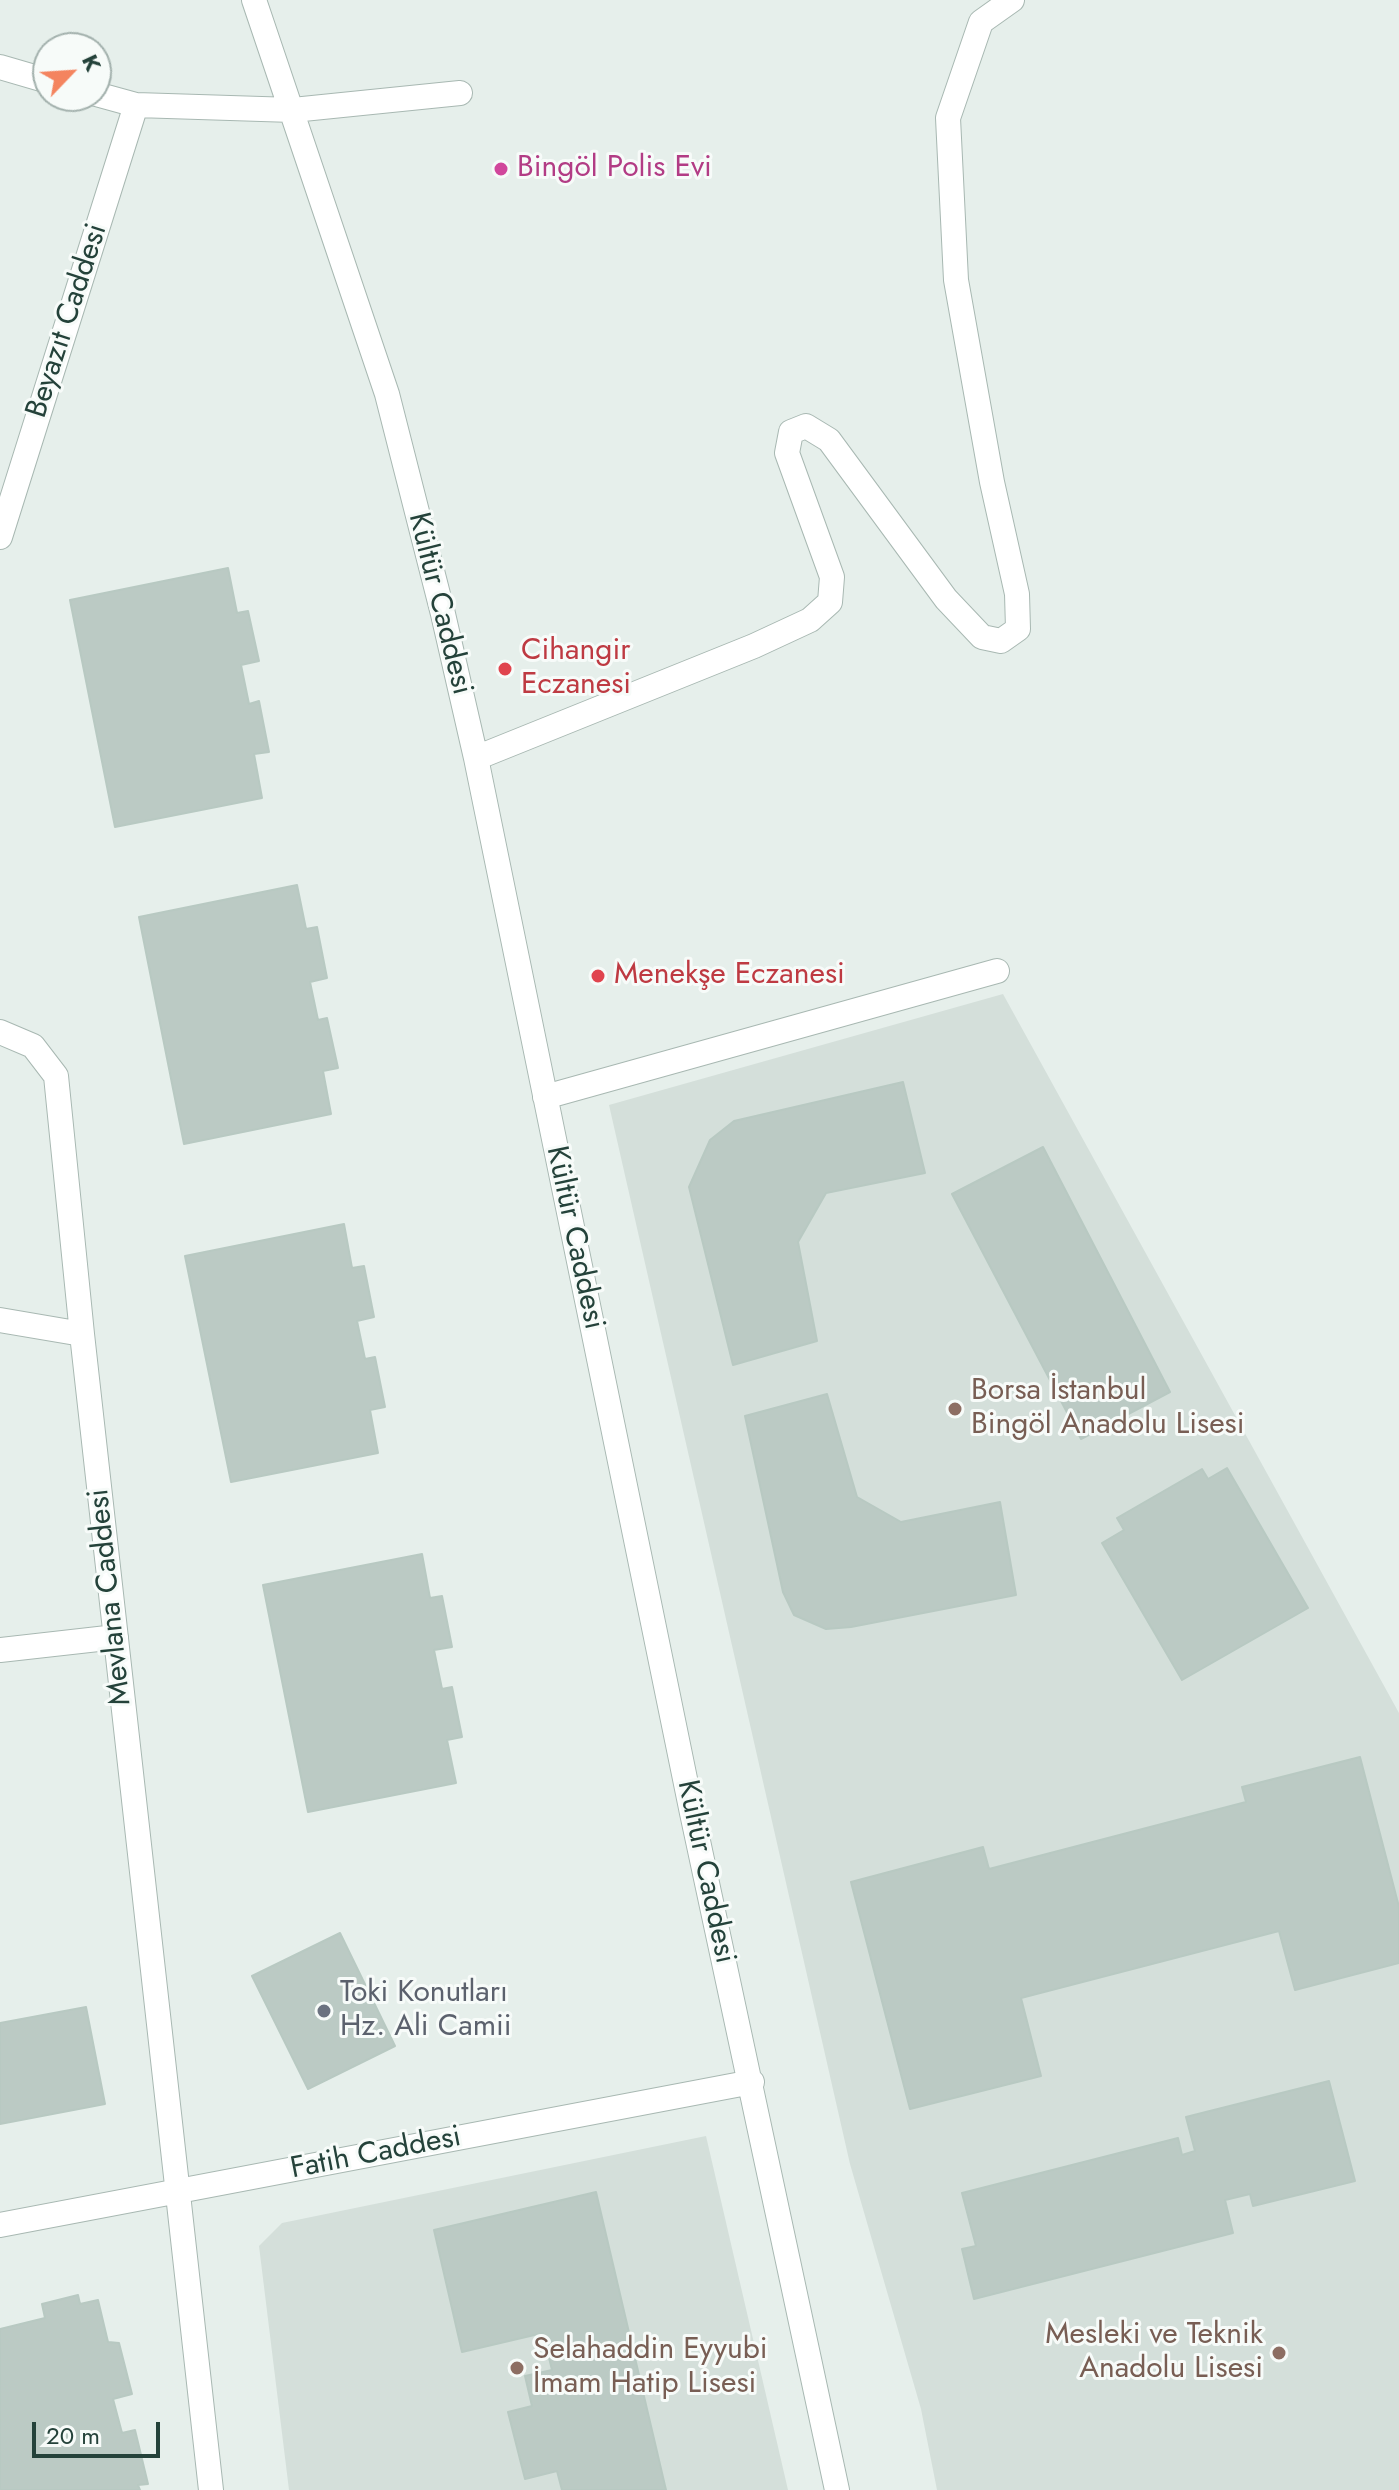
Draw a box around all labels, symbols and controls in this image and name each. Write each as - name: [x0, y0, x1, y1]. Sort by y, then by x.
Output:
- north arrow: [32, 32, 112, 112]
- text: K: [74, 49, 110, 76]
- place label: Bingöl Polis Evi: [517, 151, 712, 187]
- marker: Bingöl Polis Evi: [492, 160, 510, 178]
- street label: Beyazıt Caddesi: [20, 220, 116, 422]
- street label: Kültür Caddesi: [399, 509, 479, 699]
- place label: Cihangir Eczanesi: [521, 634, 631, 704]
- marker: Cihangir Eczanesi: [496, 660, 514, 678]
- place label: Menekşe Eczanesi: [614, 958, 845, 994]
- marker: Menekşe Eczanesi: [589, 967, 607, 985]
- street label: Kültür Caddesi: [537, 1143, 611, 1333]
- place label: Borsa İstanbul Bingöl Anadolu Lisesi: [971, 1374, 1245, 1444]
- marker: Borsa İstanbul Bingöl Anadolu Lisesi: [946, 1400, 964, 1418]
- street label: Mevlana Caddesi: [82, 1487, 140, 1707]
- street label: Kültür Caddesi: [668, 1777, 742, 1967]
- place label: Toki Konutları Hz. Ali Camii: [340, 1976, 512, 2046]
- marker: Toki Konutları Hz. Ali Camii: [315, 2002, 333, 2020]
- street label: Fatih Caddesi: [288, 2120, 464, 2188]
- place label: Mesleki ve Teknik Anadolu Lisesi: [1045, 2318, 1263, 2388]
- place label: Selahaddin Eyyubi İmam Hatip Lisesi: [533, 2333, 768, 2404]
- marker: Mesleki ve Teknik Anadolu Lisesi: [1270, 2344, 1288, 2362]
- marker: Selahaddin Eyyubi İmam Hatip Lisesi: [508, 2359, 526, 2377]
- scale bar: [36, 2406, 164, 2456]
- text: 20 m: [46, 2418, 100, 2453]

